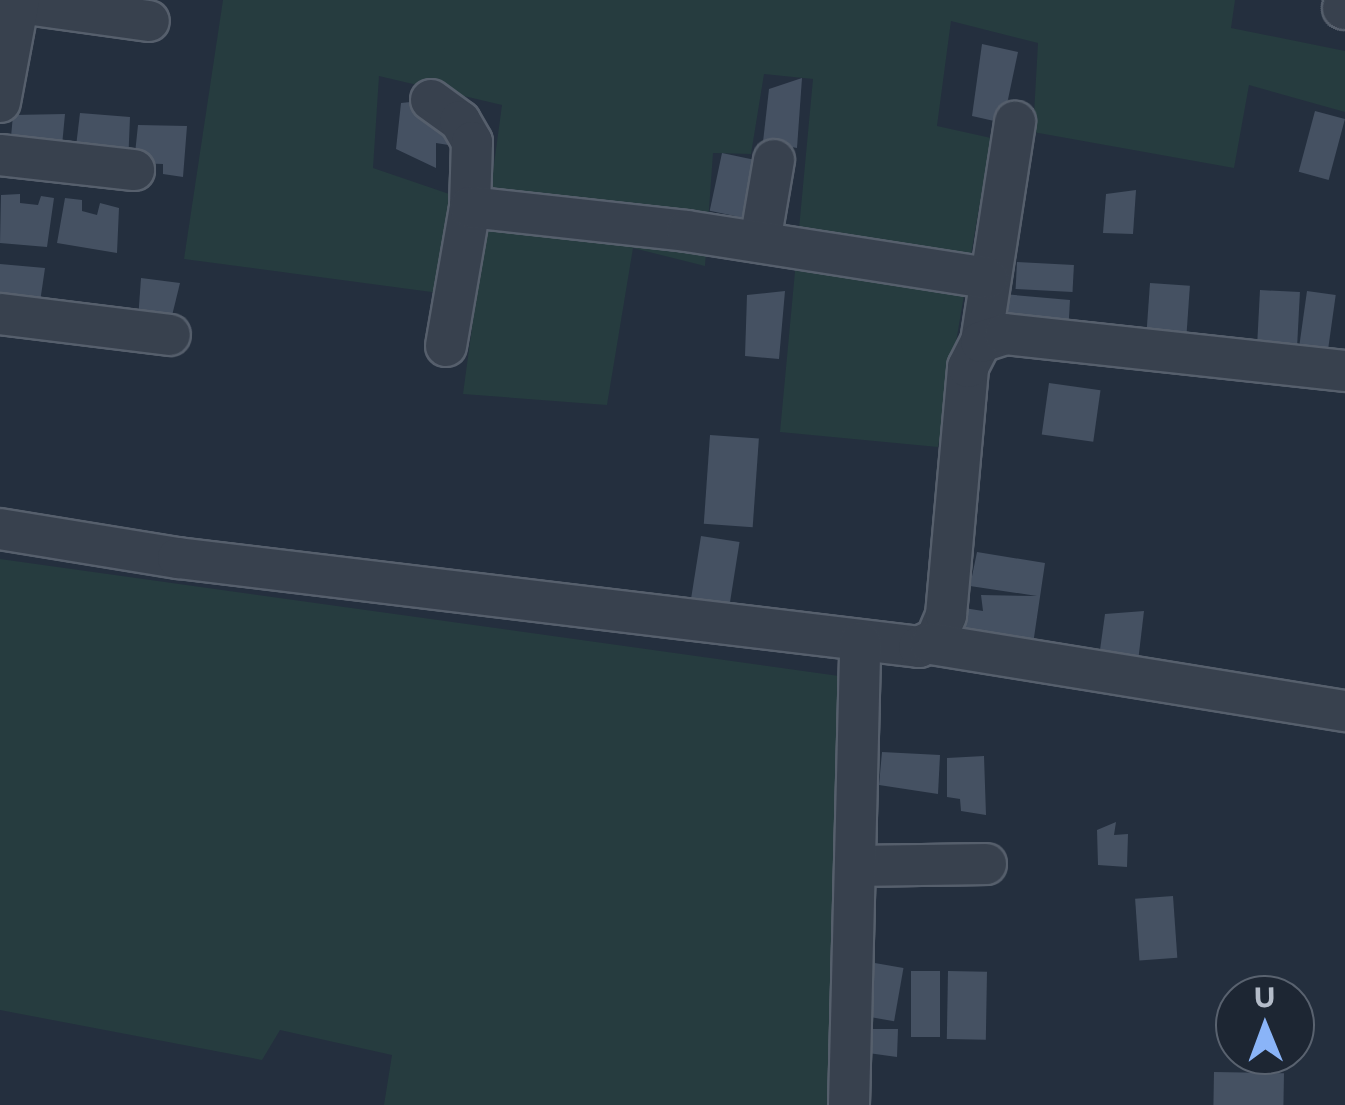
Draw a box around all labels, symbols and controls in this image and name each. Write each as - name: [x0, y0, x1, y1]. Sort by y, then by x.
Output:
- north arrow: [1215, 975, 1315, 1075]
- text: U: [1253, 980, 1276, 1014]

